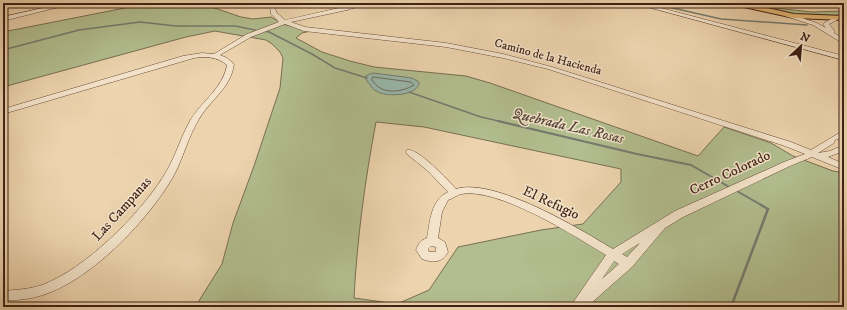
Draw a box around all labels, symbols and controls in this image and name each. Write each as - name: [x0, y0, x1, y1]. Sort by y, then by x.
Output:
- north arrow: [781, 26, 821, 66]
- text: N: [798, 30, 812, 46]
- street label: Camino de la Hacienda: [493, 35, 604, 79]
- water label: Quebrada Las Rosas: [510, 104, 626, 148]
- street label: Cerro Colorado: [687, 146, 774, 200]
- street label: Las Campanas: [88, 173, 156, 245]
- street label: El Refugio: [520, 182, 582, 224]

